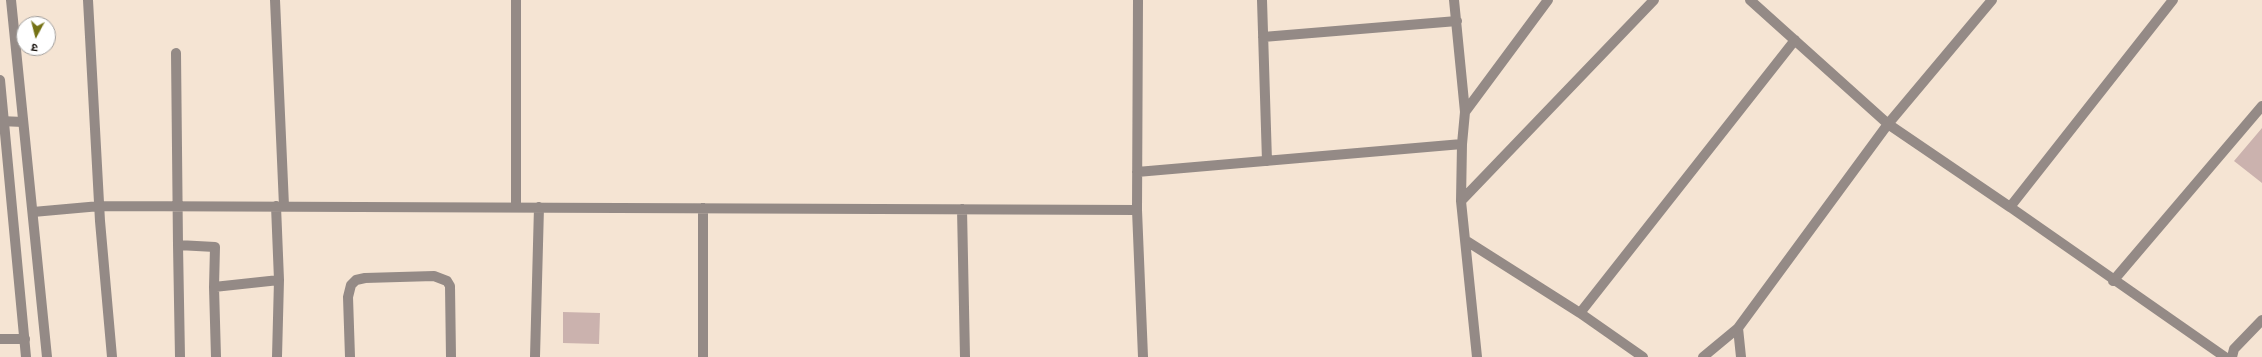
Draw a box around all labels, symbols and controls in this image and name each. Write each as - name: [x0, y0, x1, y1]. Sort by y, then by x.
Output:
- north arrow: [16, 16, 56, 56]
- text: उ: [31, 41, 39, 54]

